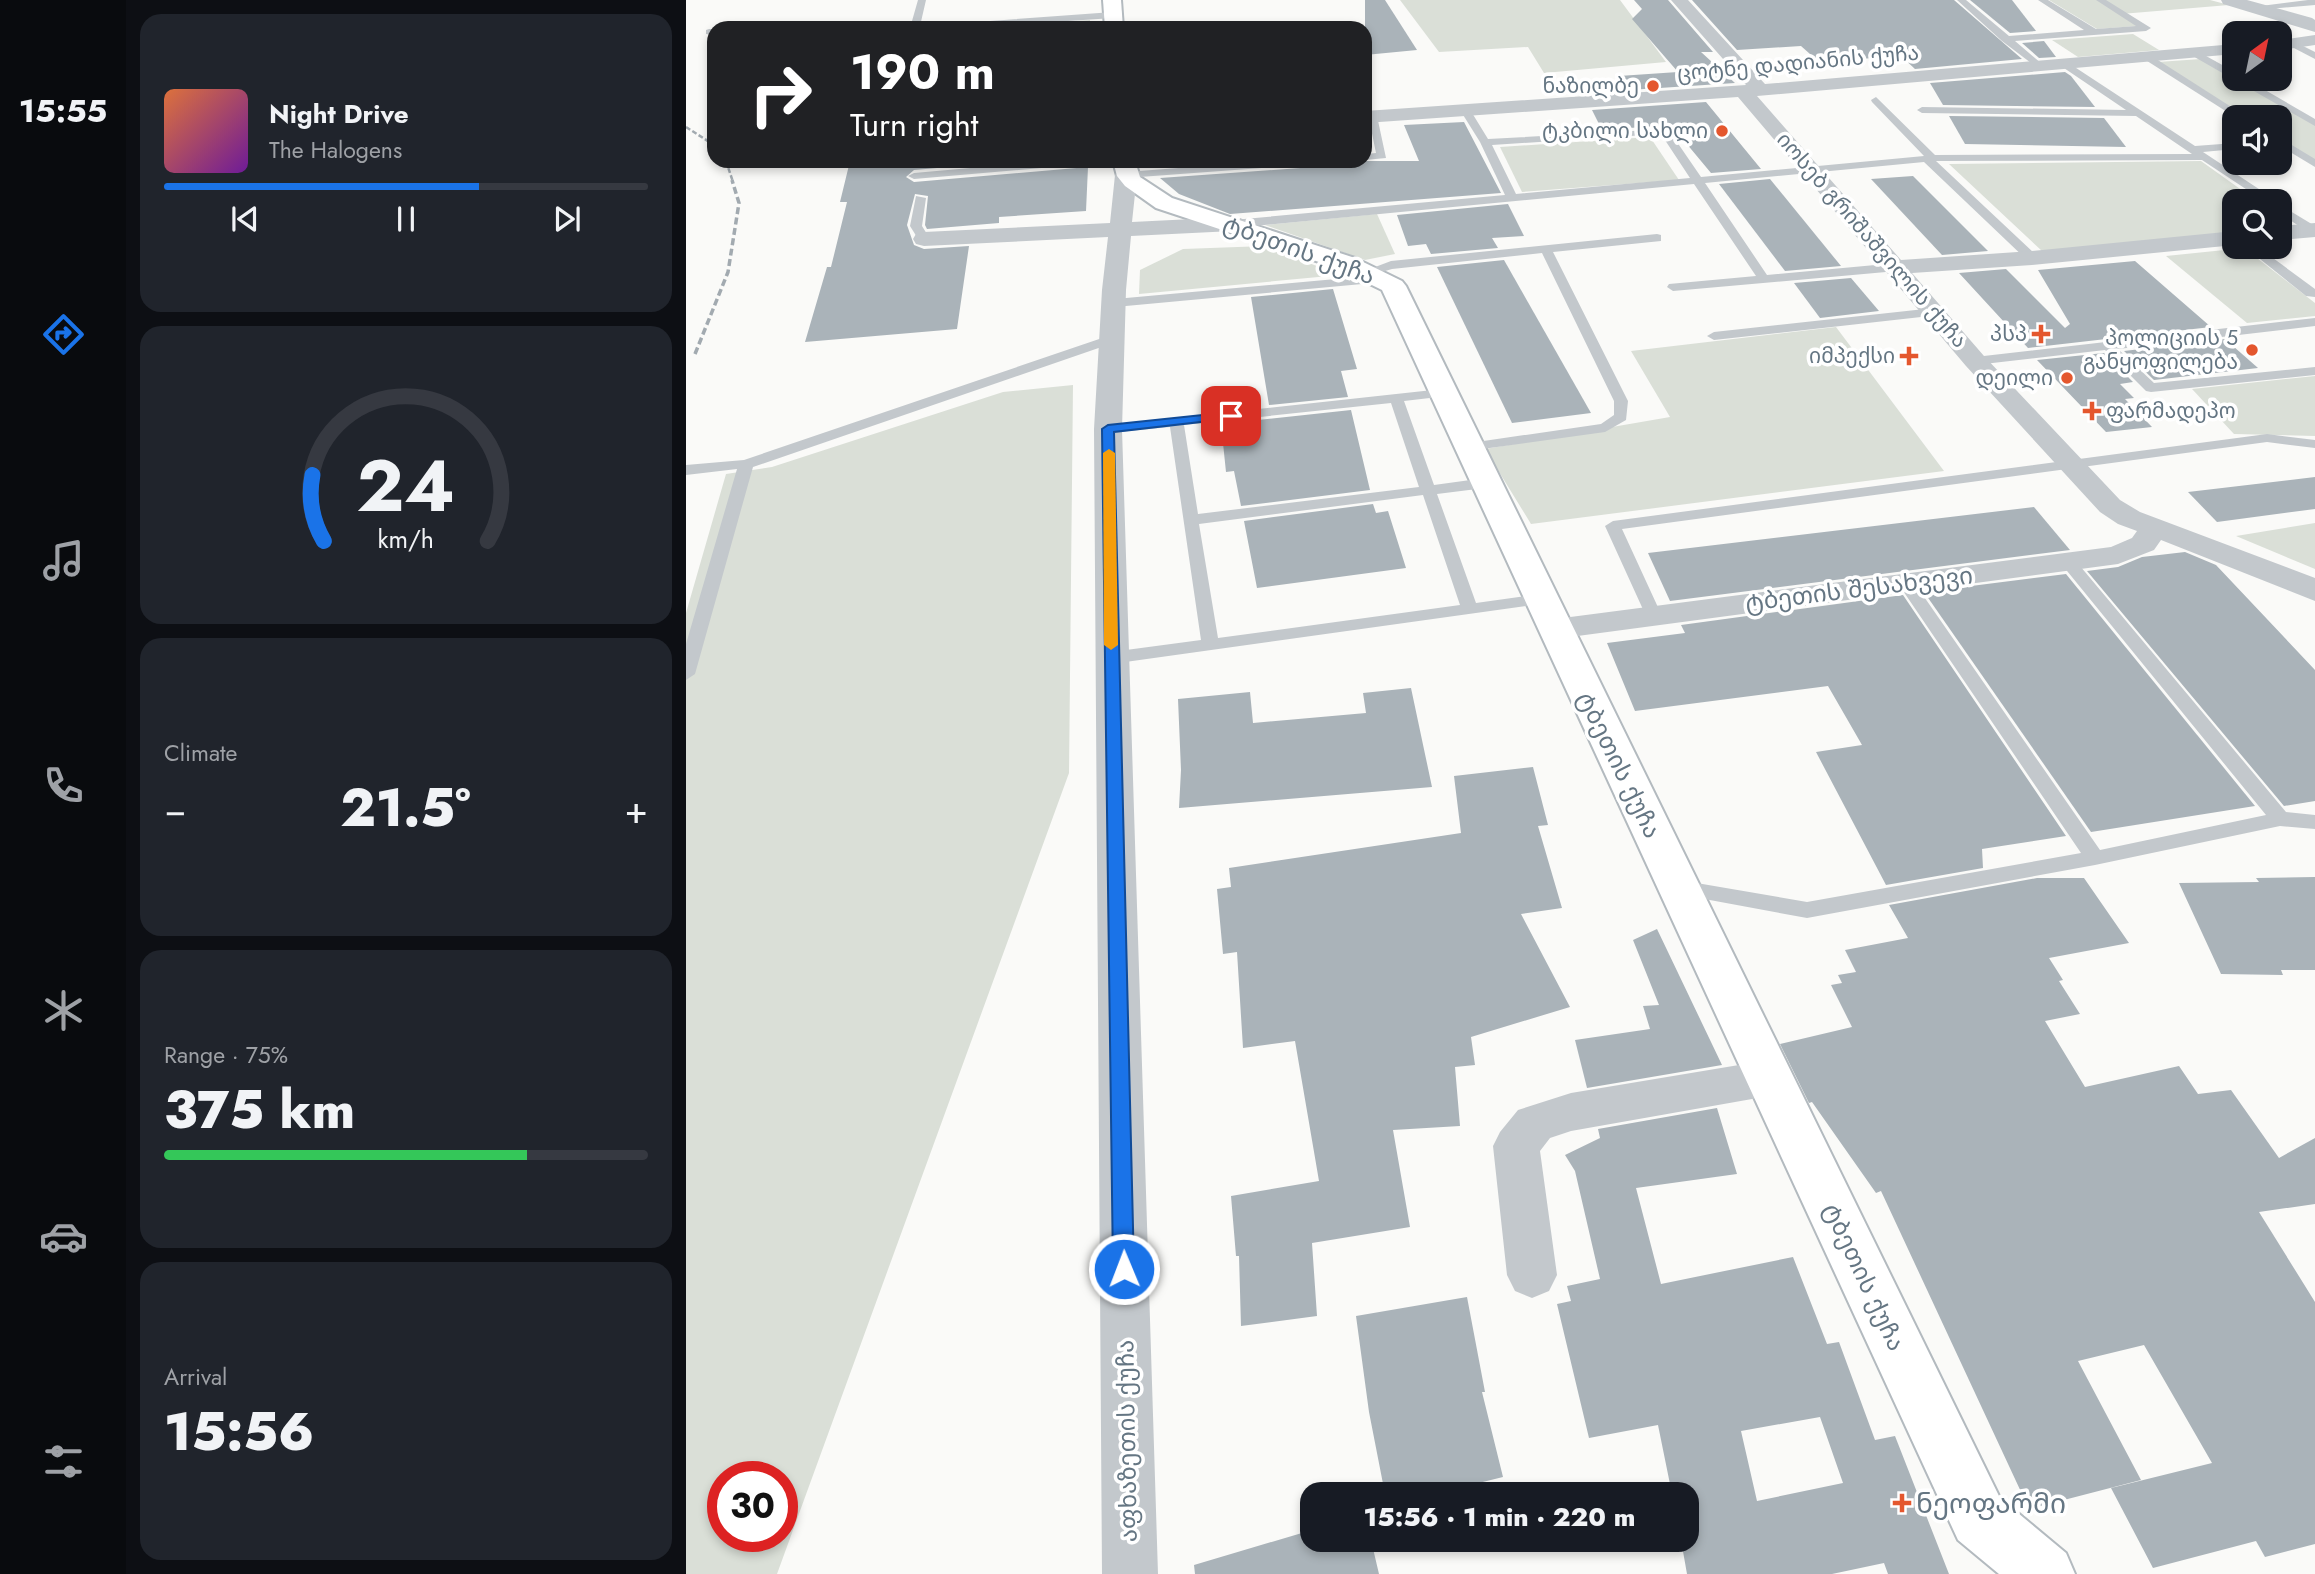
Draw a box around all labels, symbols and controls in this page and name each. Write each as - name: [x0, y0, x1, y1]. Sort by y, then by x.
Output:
- north arrow: [2222, 21, 2292, 91]
- map controls: [2222, 21, 2292, 259]
- text: 190 m: [850, 37, 995, 107]
- street label: ცოტნე დადიანის ქუჩა: [1676, 37, 1920, 89]
- icon: right: [735, 49, 826, 140]
- place label: ნაზილბე: [1542, 71, 1639, 101]
- marker: ნაზილბე: [1645, 78, 1661, 94]
- text: 15:55: [19, 88, 107, 134]
- text: Night Drive: [269, 95, 409, 133]
- text: Turn right: [850, 102, 979, 148]
- button: sound: [2222, 105, 2292, 175]
- place label: ტკბილი სახლი: [1542, 116, 1708, 146]
- marker: ტკბილი სახლი: [1714, 123, 1730, 139]
- street label: იოსებ გრიშაშვილის ქუჩა: [1770, 126, 1974, 354]
- text: The Halogens: [269, 133, 402, 167]
- button: search: [2222, 189, 2292, 259]
- icon: previous: [226, 200, 264, 238]
- icon: pause: [387, 200, 425, 238]
- icon: next: [548, 200, 586, 238]
- street label: ტბეთის ქუჩა: [1218, 206, 1380, 293]
- icon: directions: [39, 310, 88, 359]
- place label: პსპ: [1990, 319, 2027, 349]
- place label: პოლიციის 5 განყოფილება: [2083, 323, 2238, 377]
- marker: პსპ: [2033, 326, 2049, 342]
- place label: იმპექსი: [1809, 341, 1895, 371]
- marker: პოლიციის 5 განყოფილება: [2244, 342, 2260, 358]
- marker: იმპექსი: [1901, 348, 1917, 364]
- place label: დეილი: [1975, 363, 2053, 393]
- marker: დეილი: [2059, 370, 2075, 386]
- pin: [1201, 386, 1261, 446]
- place label: ფარმადეპო: [2106, 396, 2236, 426]
- icon: arrive: [1212, 397, 1250, 435]
- marker: ფარმადეპო: [2084, 403, 2100, 419]
- text: 24: [357, 433, 455, 538]
- text: km/h: [378, 521, 434, 557]
- icon: music: [39, 536, 88, 585]
- street label: ტბეთის შესახვევი: [1743, 557, 1975, 620]
- street label: ტბეთის ქუჩა: [1569, 685, 1670, 844]
- text: Climate: [164, 736, 237, 770]
- icon: phone: [39, 761, 88, 810]
- text: 21.5°: [340, 770, 471, 846]
- text: −: [164, 782, 186, 837]
- text: +: [625, 782, 648, 837]
- icon: climate: [39, 986, 88, 1035]
- text: Range · 75%: [164, 1038, 288, 1072]
- text: 375 km: [164, 1072, 355, 1148]
- street label: ტბეთის ქუჩა: [1815, 1197, 1914, 1356]
- icon: car: [39, 1212, 88, 1261]
- position arrow: [1087, 1232, 1161, 1306]
- street label: აფხაზეთის ქუჩა: [1107, 1339, 1146, 1543]
- text: Arrival: [164, 1360, 227, 1394]
- text: 15:56: [164, 1394, 314, 1470]
- icon: filters: [39, 1437, 88, 1486]
- speed limit sign: 30: [707, 1461, 798, 1552]
- place label: ნეოფარმი: [1916, 1483, 2066, 1524]
- marker: ნეოფარმი: [1894, 1495, 1910, 1511]
- text: 15:56 · 1 min · 220 m: [1364, 1498, 1635, 1536]

